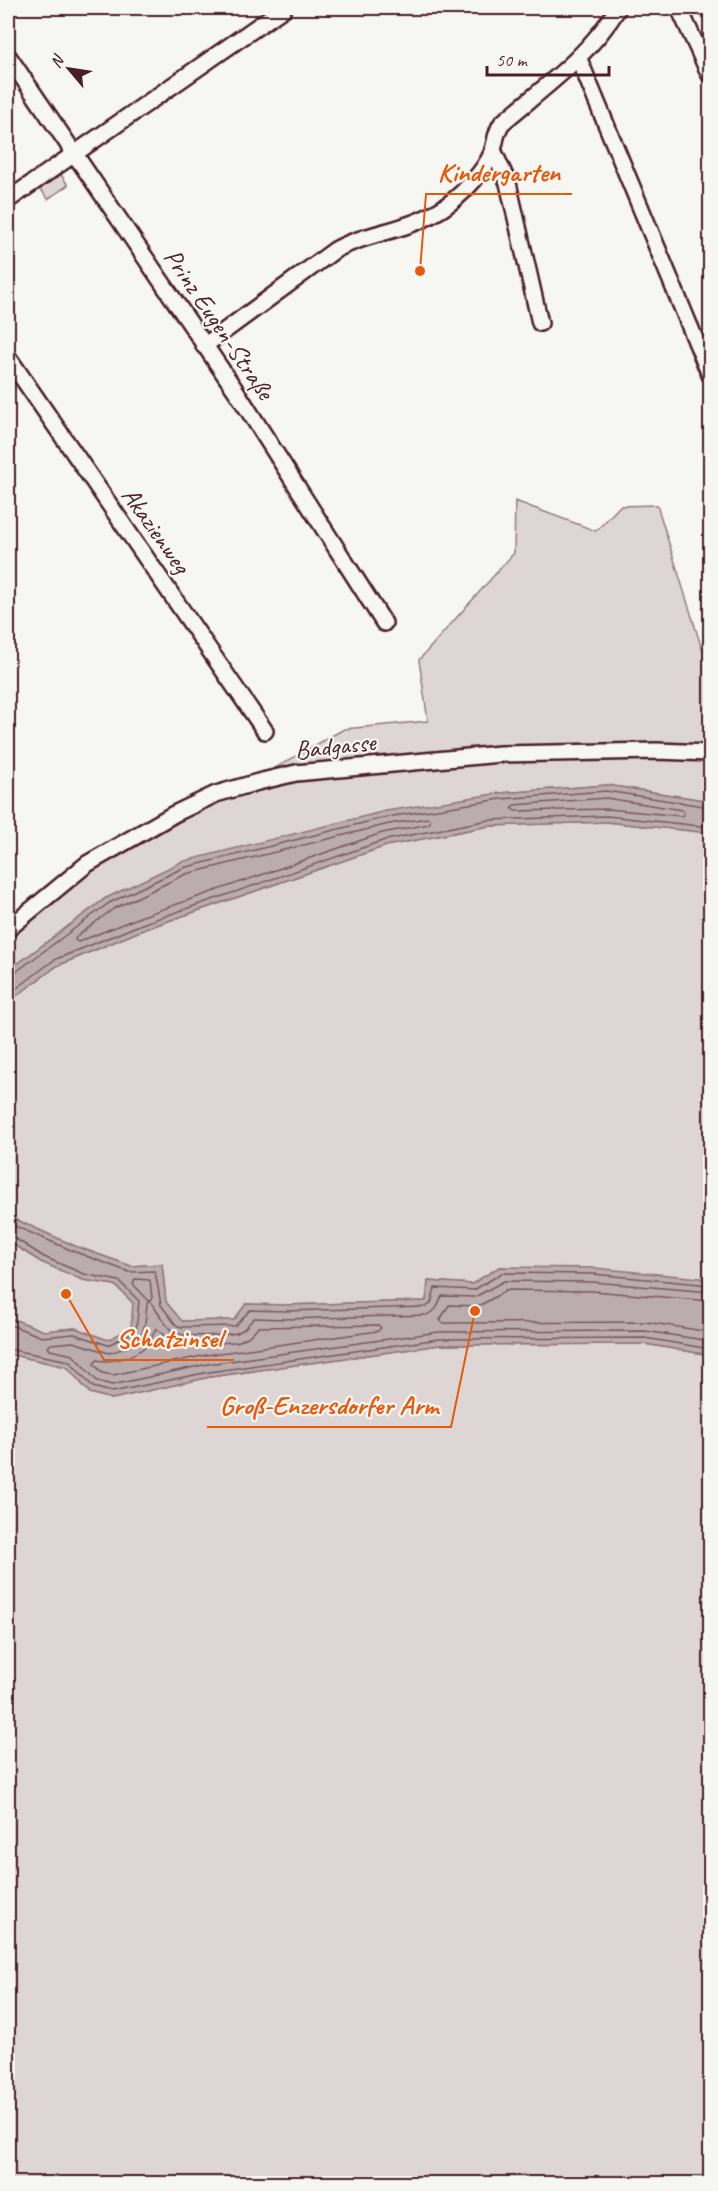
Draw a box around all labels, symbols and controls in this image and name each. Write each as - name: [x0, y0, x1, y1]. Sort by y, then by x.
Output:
- north arrow: [39, 39, 99, 99]
- scale bar: [487, 39, 608, 77]
- text: 50 m: [496, 49, 529, 71]
- text: N: [46, 50, 69, 71]
- callout: Kindergarten: [426, 149, 572, 194]
- text: Kindergarten: [438, 155, 562, 189]
- street label: Prinz Eugen-Straße: [156, 242, 283, 408]
- street label: Akazienweg: [114, 480, 199, 581]
- street label: Badgasse: [293, 725, 379, 767]
- callout: Schatzinsel: [104, 1315, 234, 1360]
- text: Schatzinsel: [116, 1321, 227, 1355]
- callout: Groß-Enzersdorfer Arm: [207, 1382, 451, 1427]
- text: Groß-Enzersdorfer Arm: [220, 1388, 441, 1422]

